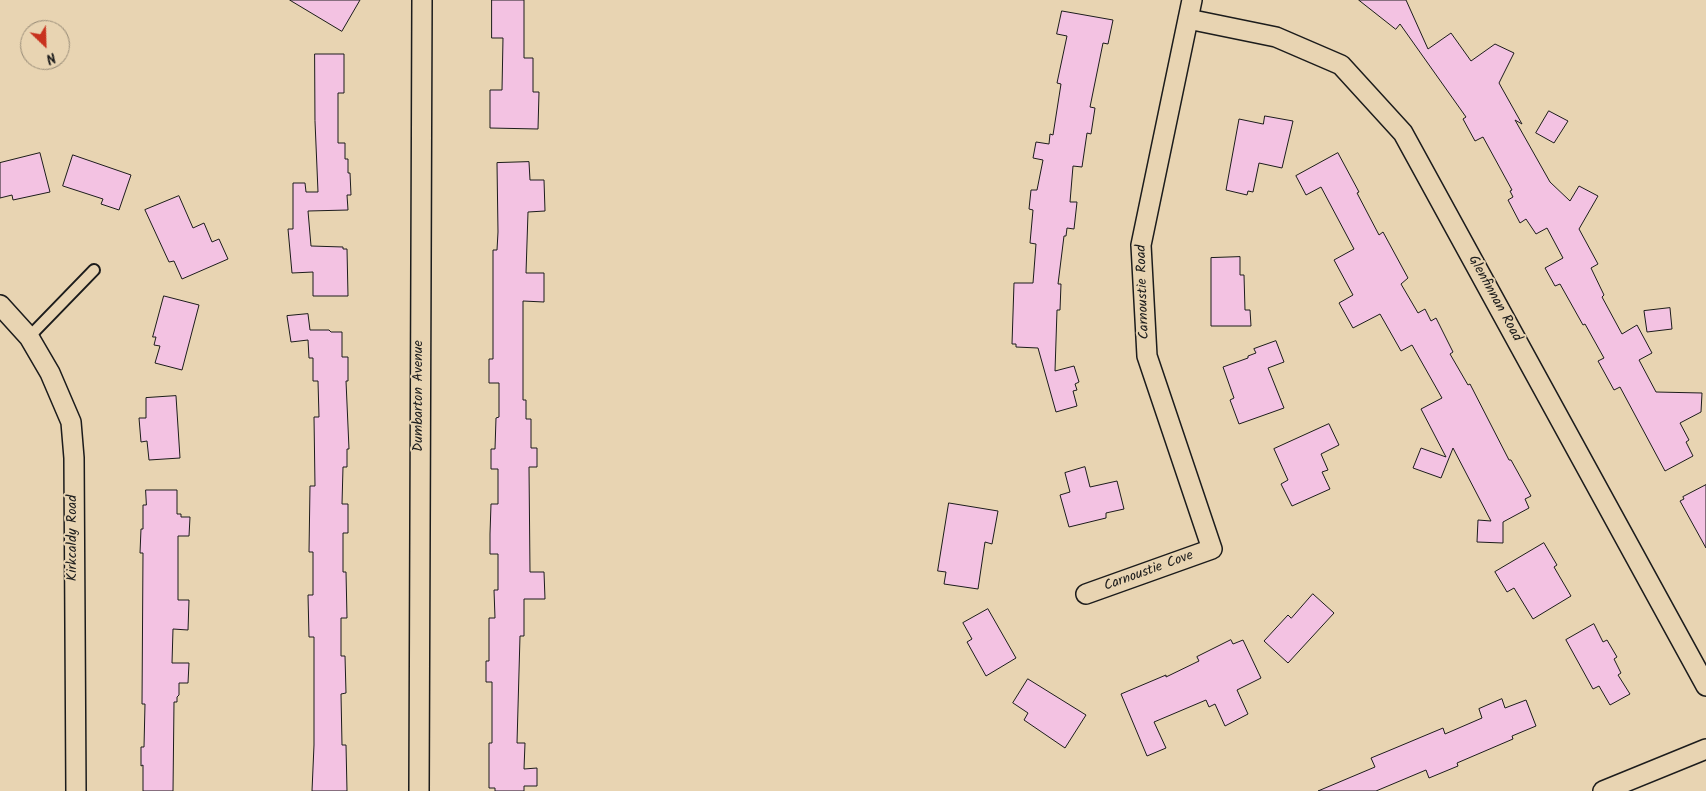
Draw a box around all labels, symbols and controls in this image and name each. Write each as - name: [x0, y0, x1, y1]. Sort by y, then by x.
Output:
- north arrow: [20, 20, 70, 70]
- text: N: [42, 46, 59, 70]
- street label: Carnoustie Road: [1134, 244, 1154, 340]
- street label: Glenfinnan Road: [1463, 253, 1525, 345]
- street label: Dumbarton Avenue: [412, 340, 428, 452]
- street label: Kirkcaldy Road: [66, 495, 82, 581]
- street label: Carnoustie Cove: [1102, 548, 1196, 596]

